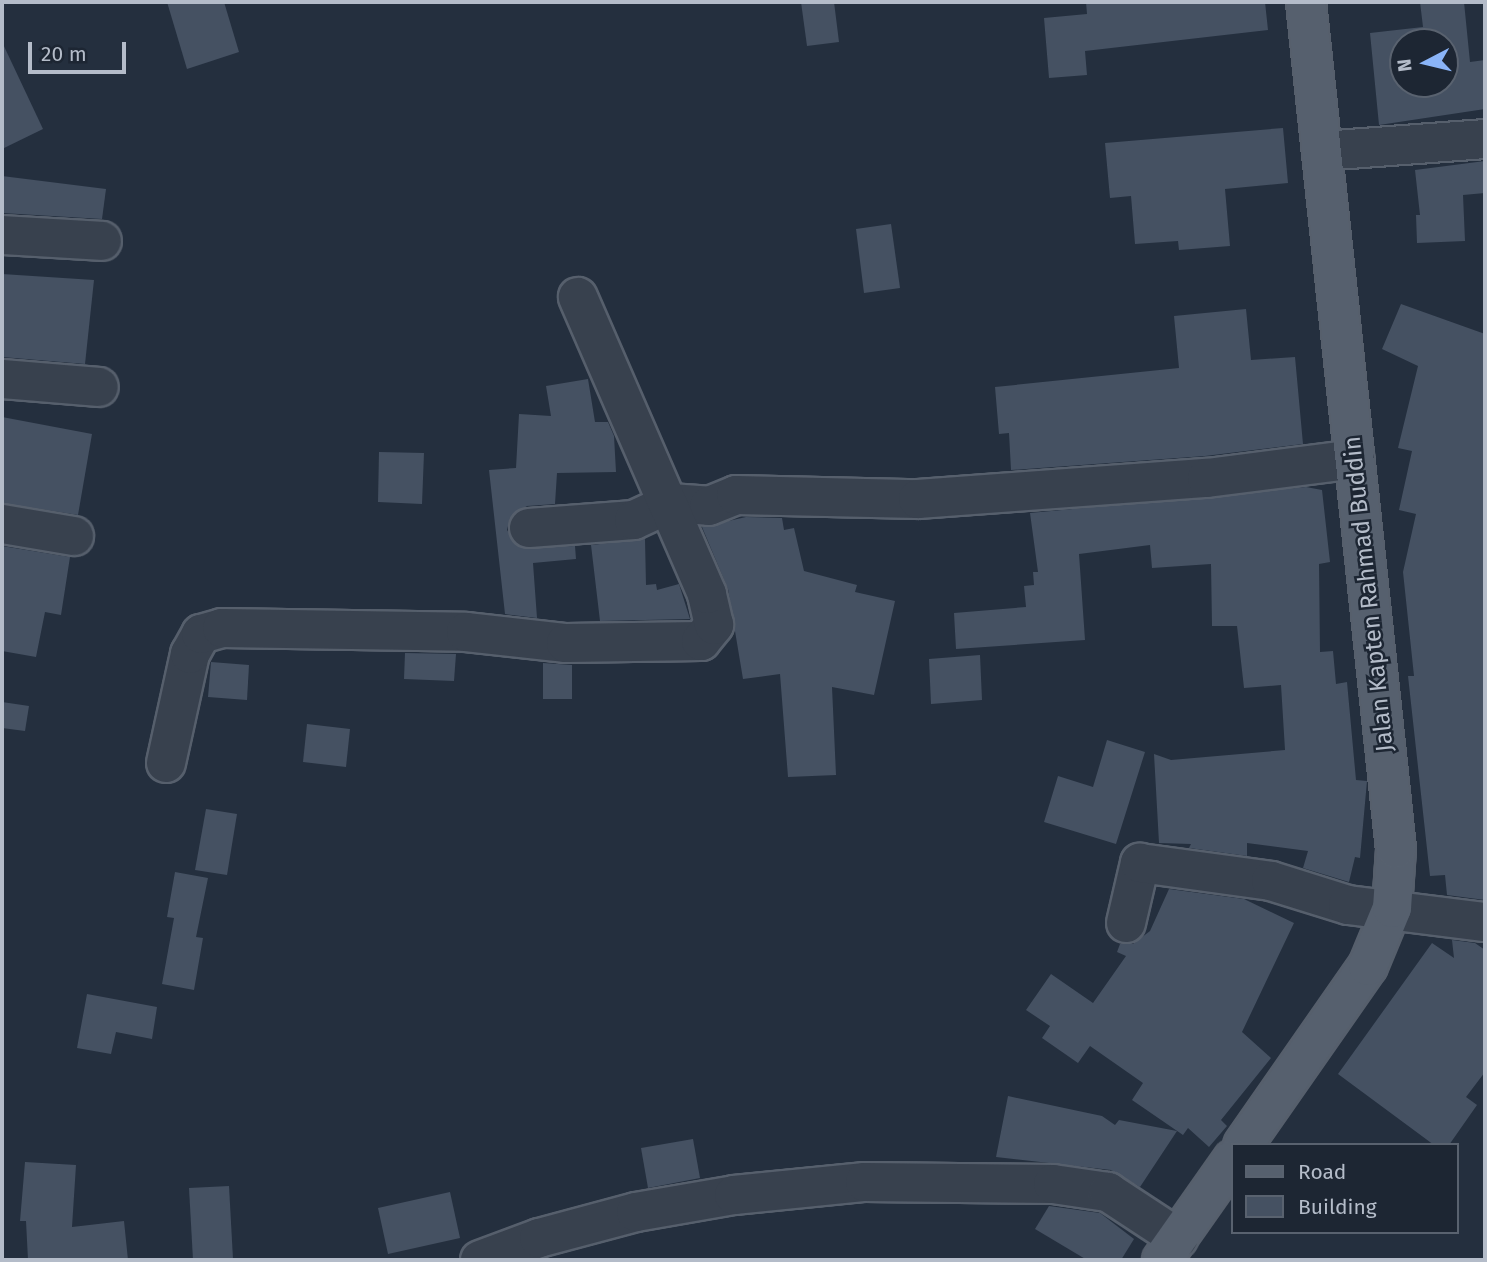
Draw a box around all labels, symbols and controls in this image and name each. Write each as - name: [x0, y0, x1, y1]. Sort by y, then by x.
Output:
- scale bar: [32, 28, 130, 72]
- north arrow: [1389, 28, 1459, 98]
- text: 20 m: [41, 41, 87, 67]
- text: N: [1392, 58, 1417, 73]
- street label: Jalan Kapten Rahmad Buddin: [1338, 435, 1400, 753]
- legend: [1232, 1143, 1459, 1234]
- text: Road: [1298, 1159, 1346, 1185]
- text: Building: [1298, 1194, 1377, 1220]

